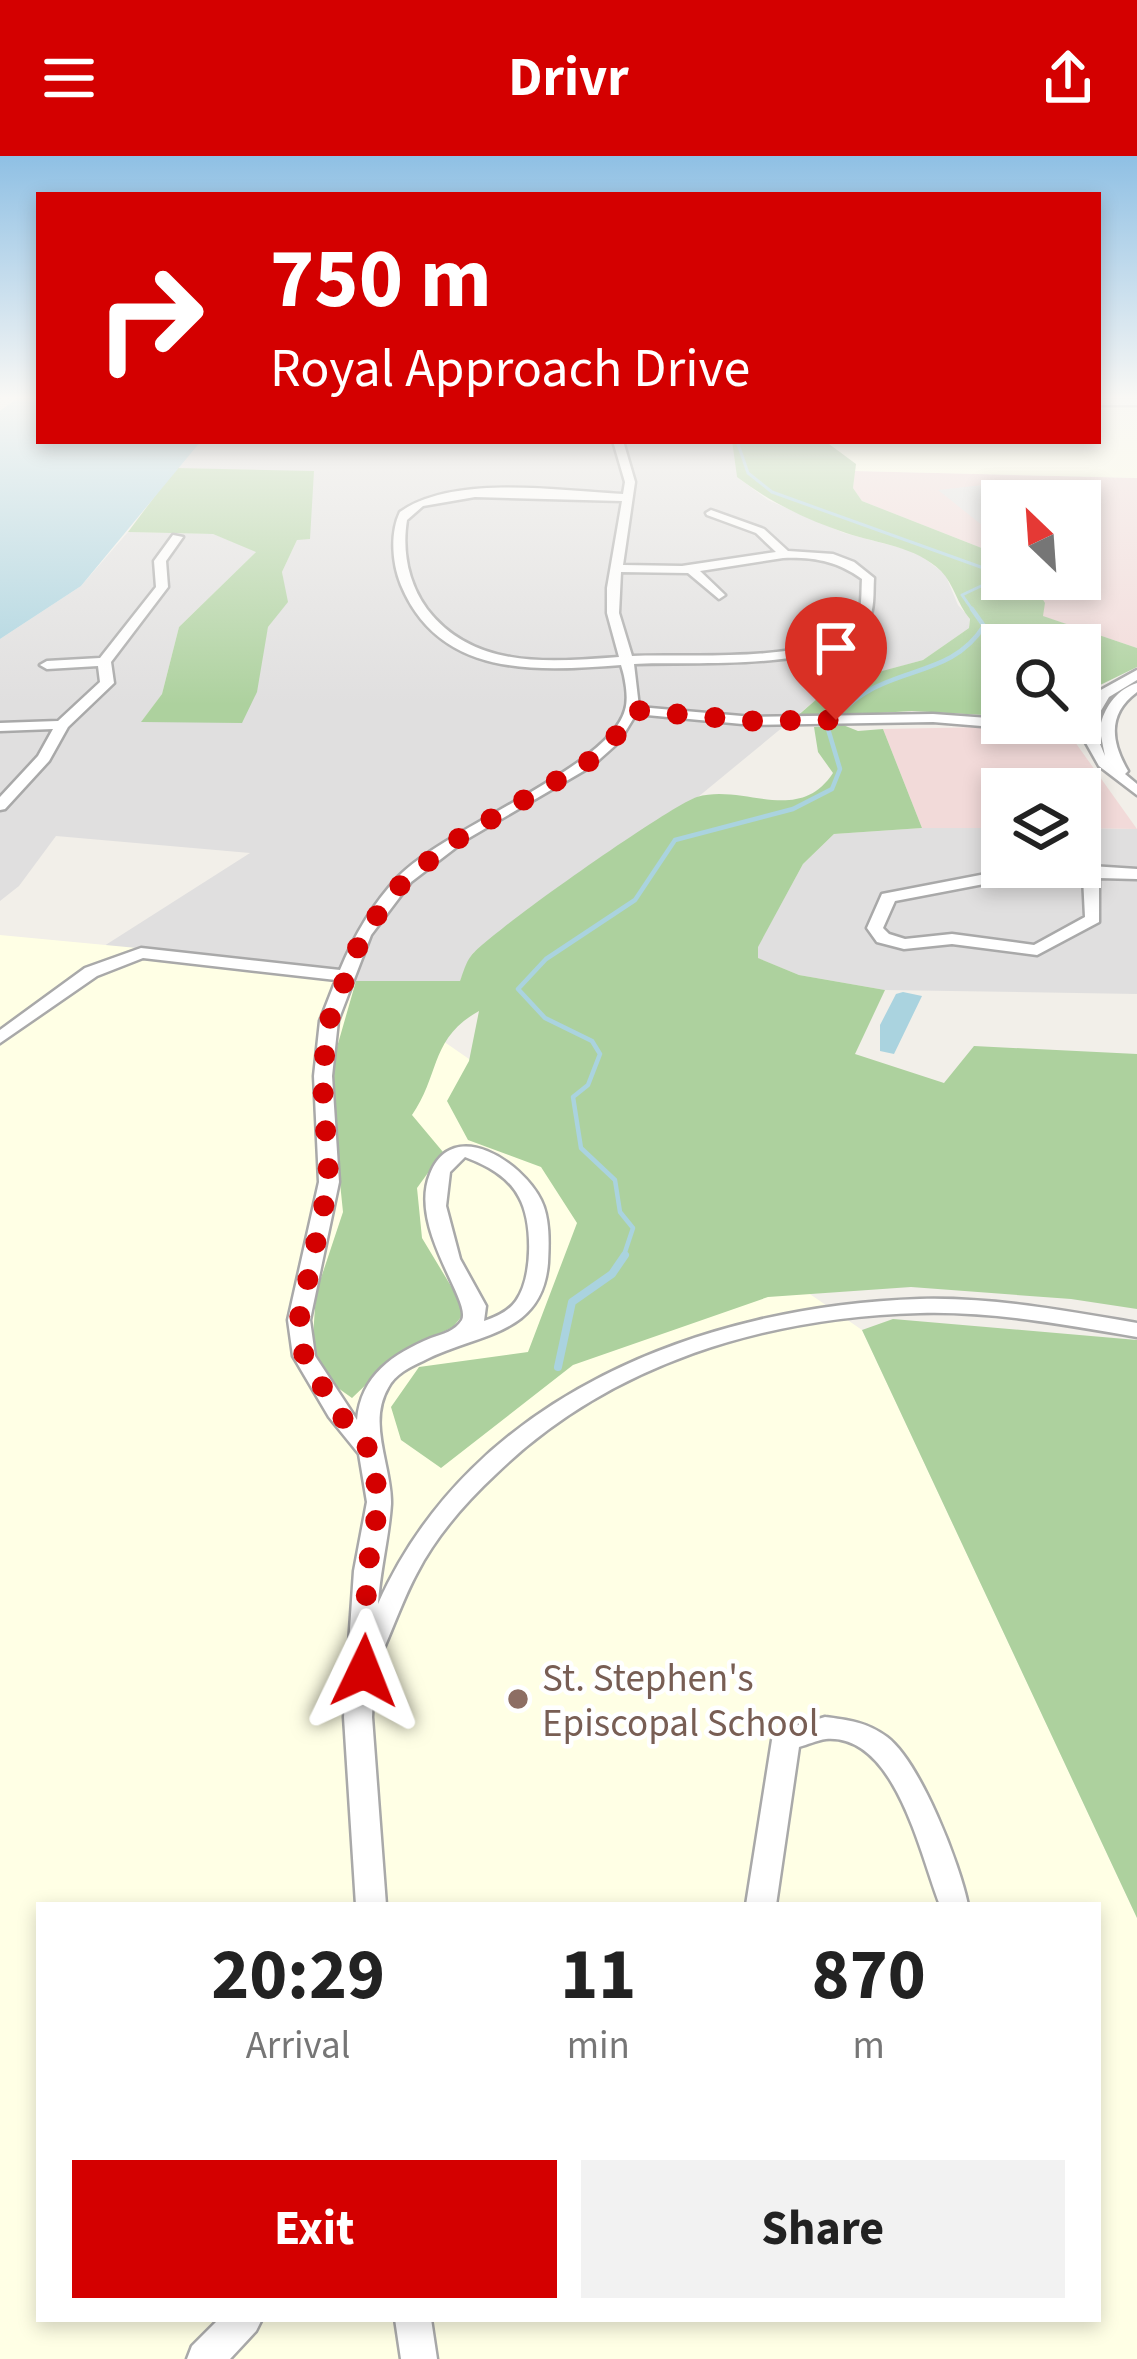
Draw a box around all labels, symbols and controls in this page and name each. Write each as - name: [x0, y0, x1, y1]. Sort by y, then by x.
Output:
- text: Drivr: [508, 40, 629, 117]
- icon: menu: [36, 45, 102, 111]
- icon: share: [1035, 45, 1101, 111]
- text: 750 m: [270, 220, 492, 340]
- icon: right: [72, 240, 228, 396]
- text: Royal Approach Drive: [270, 331, 750, 408]
- north arrow: [981, 480, 1101, 600]
- map controls: [981, 480, 1101, 888]
- pin: [785, 597, 887, 720]
- icon: arrive: [803, 615, 869, 681]
- button: search: [981, 624, 1101, 744]
- button: layers: [981, 768, 1101, 888]
- position arrow: [301, 1608, 427, 1734]
- place label: St. Stephen's Episcopal School: [542, 1651, 819, 1752]
- marker: St. Stephen's Episcopal School: [505, 1686, 531, 1712]
- text: 20:29: [211, 1924, 385, 2027]
- text: 11: [560, 1924, 636, 2027]
- text: 870: [812, 1924, 926, 2027]
- text: Arrival: [246, 2018, 351, 2074]
- text: min: [567, 2018, 630, 2074]
- text: m: [852, 2018, 885, 2074]
- button: Exit: [72, 2160, 557, 2298]
- button: Share: [581, 2160, 1065, 2298]

